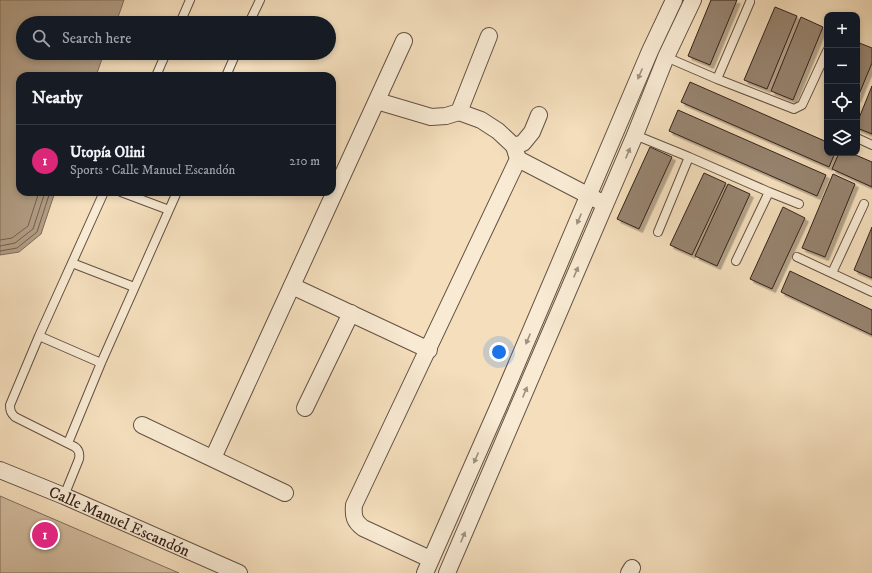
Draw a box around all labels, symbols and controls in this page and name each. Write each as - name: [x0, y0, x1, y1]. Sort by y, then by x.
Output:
- map controls: [824, 12, 860, 156]
- button: +: [824, 12, 860, 48]
- search box: [16, 16, 336, 60]
- icon: search: [30, 27, 52, 49]
- text: Search here: [62, 29, 131, 48]
- button: −: [824, 48, 860, 84]
- one-way arrow: [637, 68, 643, 79]
- button: locate: [824, 84, 860, 120]
- text: Nearby: [32, 87, 82, 109]
- button: layers: [824, 120, 860, 156]
- text: Utopía Olini: [70, 143, 145, 162]
- one-way arrow: [624, 147, 631, 159]
- text: 1: [43, 153, 47, 169]
- text: 210 m: [289, 153, 320, 169]
- text: Sports · Calle Manuel Escandón: [70, 162, 235, 178]
- one-way arrow: [575, 213, 582, 225]
- one-way arrow: [573, 267, 579, 278]
- one-way arrow: [524, 333, 530, 345]
- your location: [489, 342, 509, 362]
- one-way arrow: [522, 386, 528, 397]
- one-way arrow: [473, 452, 479, 463]
- street label: Calle Manuel Escandón: [46, 482, 194, 562]
- pin: 1: [32, 520, 58, 550]
- one-way arrow: [460, 532, 466, 543]

